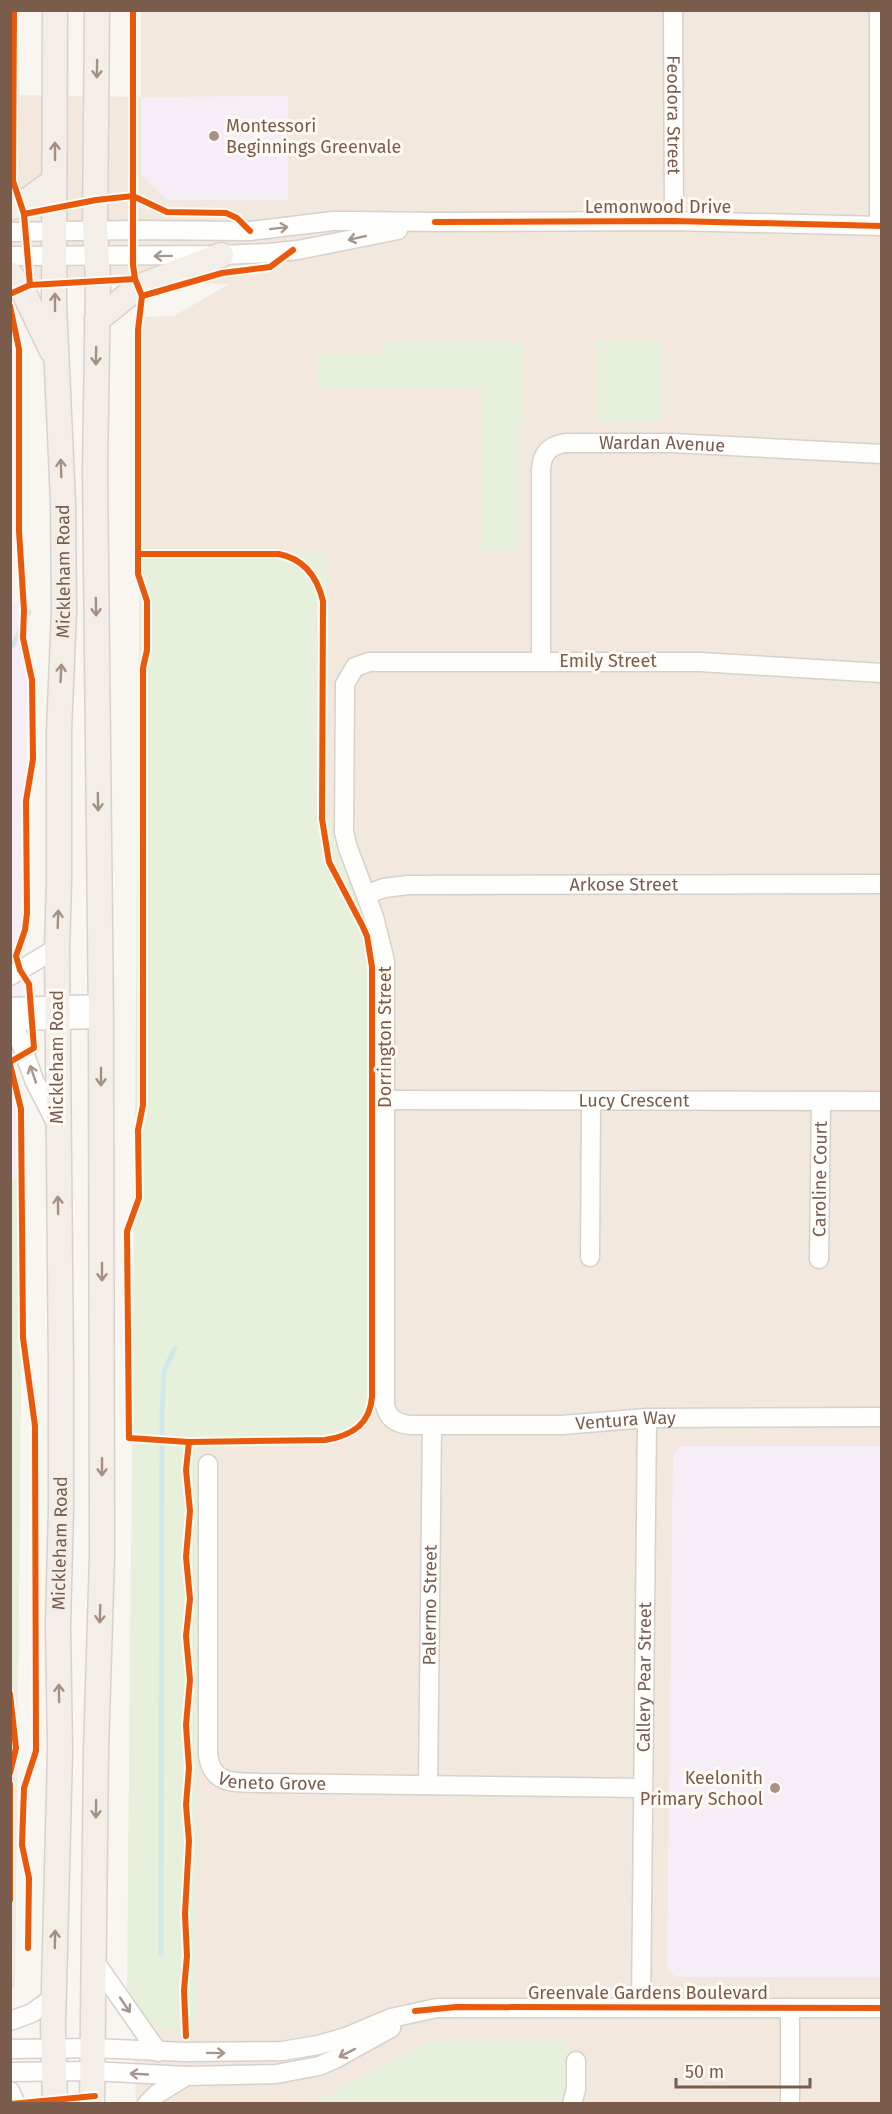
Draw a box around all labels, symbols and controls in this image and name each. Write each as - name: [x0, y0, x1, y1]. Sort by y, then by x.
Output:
- street label: Feodora Street: [662, 55, 685, 175]
- one-way arrow: [91, 58, 103, 78]
- place label: Montessori Beginnings Greenvale: [226, 115, 401, 158]
- marker: Montessori Beginnings Greenvale: [207, 129, 221, 143]
- one-way arrow: [49, 141, 61, 161]
- street label: Lemonwood Drive: [585, 196, 731, 218]
- one-way arrow: [269, 223, 289, 234]
- one-way arrow: [347, 233, 366, 245]
- one-way arrow: [154, 250, 174, 262]
- one-way arrow: [49, 293, 61, 313]
- one-way arrow: [90, 345, 102, 365]
- street label: Wardan Avenue: [599, 432, 726, 457]
- one-way arrow: [56, 459, 67, 479]
- street label: Mickleham Road: [52, 504, 75, 639]
- one-way arrow: [90, 596, 102, 616]
- street label: Emily Street: [559, 650, 657, 672]
- one-way arrow: [56, 663, 67, 683]
- one-way arrow: [93, 791, 104, 811]
- street label: Arkose Street: [569, 873, 679, 896]
- one-way arrow: [52, 910, 63, 930]
- street label: Dorrington Street: [374, 966, 396, 1108]
- street label: Mickleham Road: [46, 990, 68, 1124]
- one-way arrow: [26, 1065, 37, 1084]
- one-way arrow: [95, 1067, 107, 1087]
- street label: Lucy Crescent: [578, 1089, 690, 1112]
- street label: Caroline Court: [808, 1120, 832, 1237]
- one-way arrow: [53, 1196, 64, 1216]
- one-way arrow: [96, 1262, 108, 1282]
- street label: Ventura Way: [575, 1407, 676, 1435]
- one-way arrow: [96, 1457, 108, 1477]
- street label: Mickleham Road: [47, 1476, 72, 1610]
- street label: Palermo Street: [418, 1544, 442, 1665]
- street label: Callery Pear Street: [633, 1601, 656, 1752]
- one-way arrow: [95, 1604, 106, 1624]
- one-way arrow: [53, 1684, 65, 1704]
- street label: Veneto Grove: [214, 1767, 326, 1795]
- place label: Keelonith Primary School: [640, 1767, 763, 1810]
- marker: Keelonith Primary School: [768, 1781, 782, 1795]
- one-way arrow: [90, 1799, 102, 1819]
- one-way arrow: [49, 1929, 61, 1949]
- street label: Greenvale Gardens Boulevard: [528, 1982, 768, 2004]
- one-way arrow: [119, 1997, 131, 2013]
- one-way arrow: [206, 2047, 226, 2058]
- one-way arrow: [339, 2048, 357, 2059]
- scale bar: [676, 2051, 810, 2089]
- text: 50 m: [685, 2061, 724, 2083]
- one-way arrow: [129, 2068, 149, 2079]

